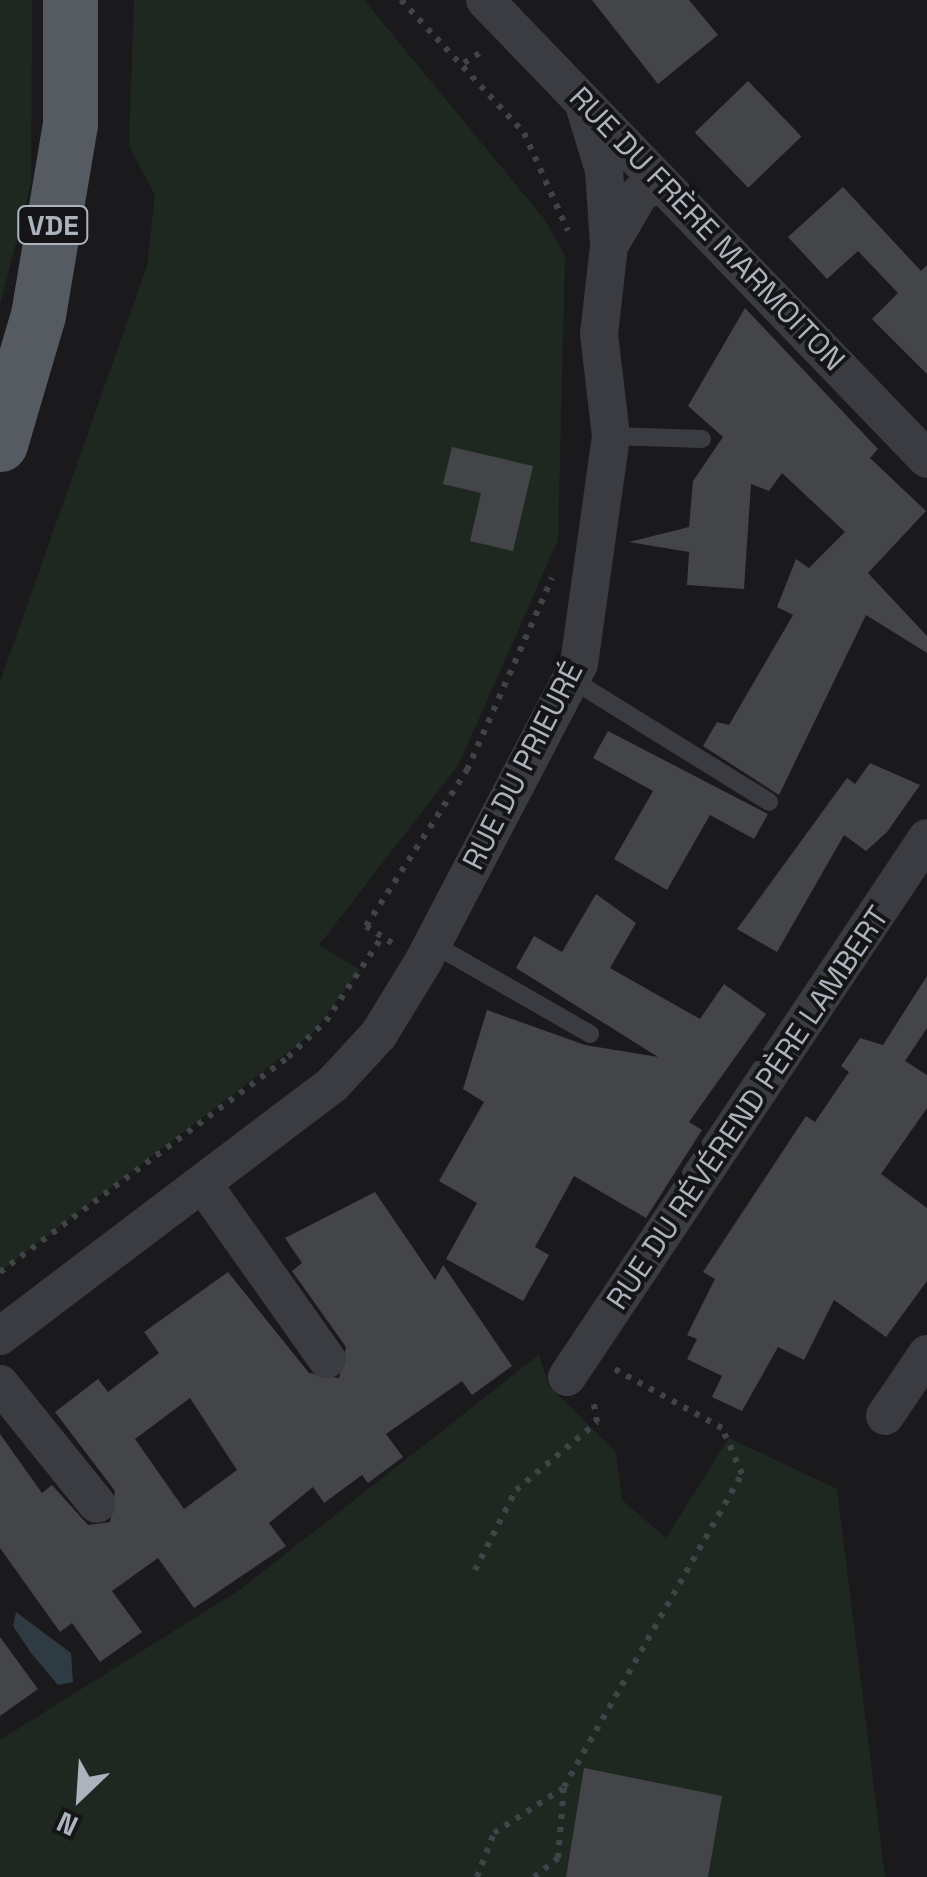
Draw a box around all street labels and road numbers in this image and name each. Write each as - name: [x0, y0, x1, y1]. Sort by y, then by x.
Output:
- street label: RUE DU FRÈRE MARMOITON: [562, 80, 852, 378]
- road number: VDE: [15, 202, 90, 248]
- street label: RUE DU PRIEURÉ: [455, 656, 591, 876]
- street label: RUE DU RÉVÉREND PÈRE LAMBERT: [599, 900, 897, 1316]

